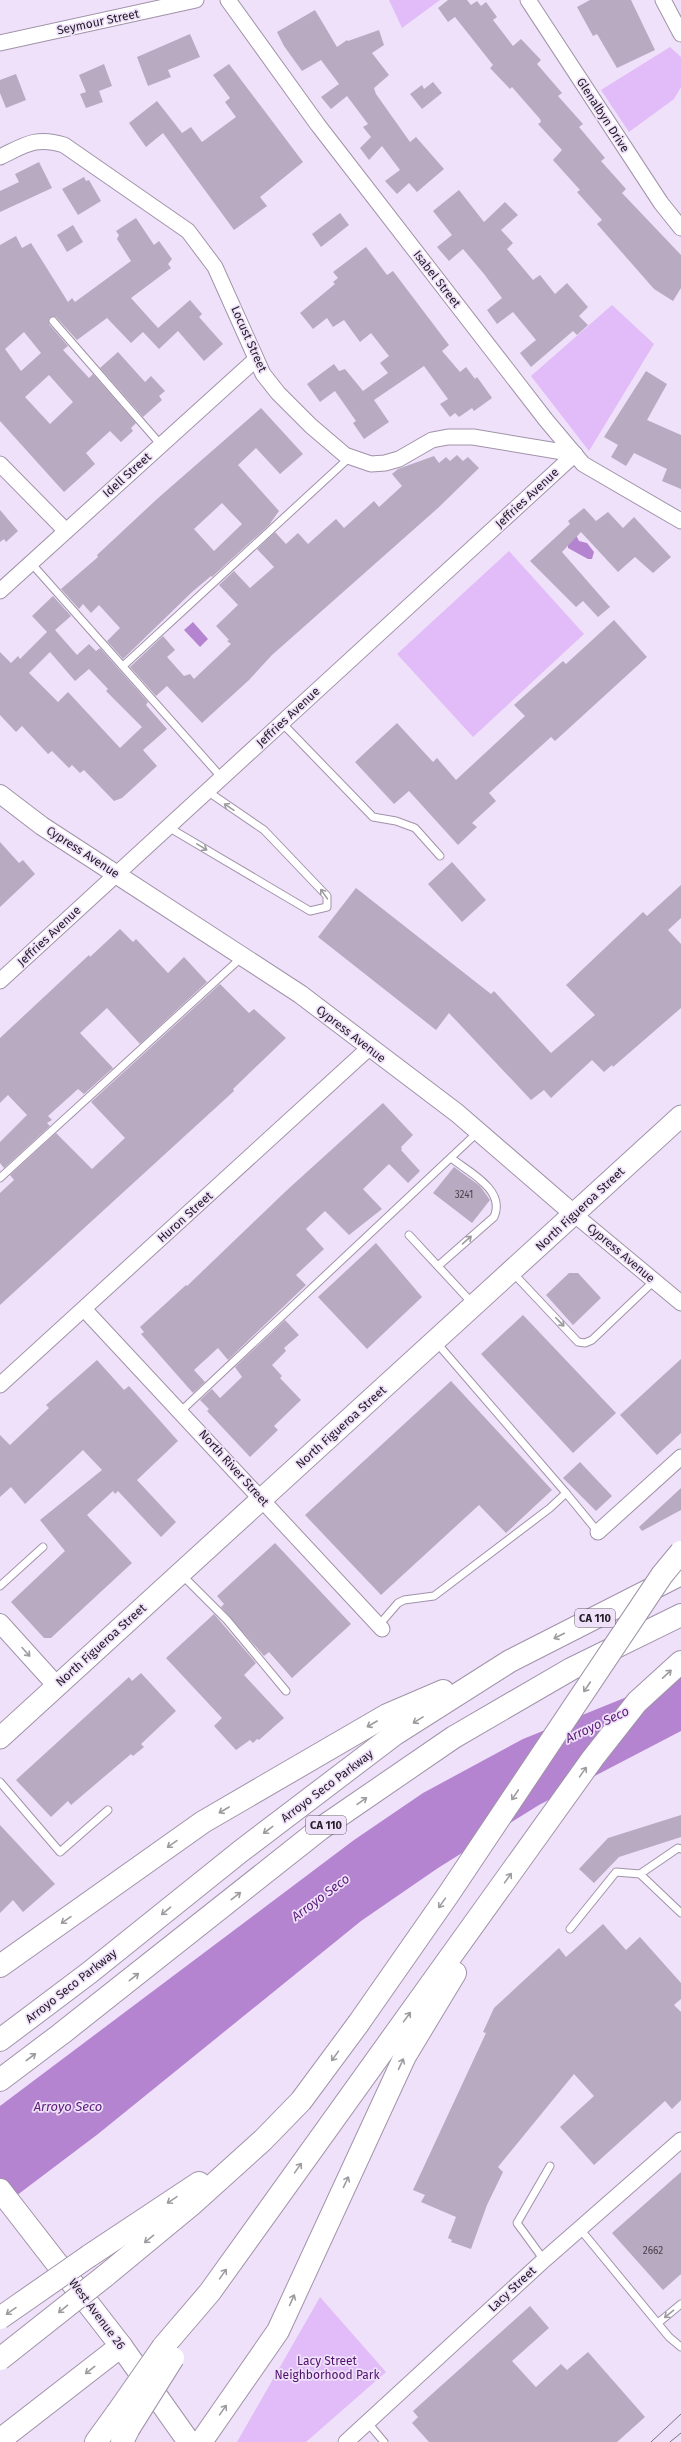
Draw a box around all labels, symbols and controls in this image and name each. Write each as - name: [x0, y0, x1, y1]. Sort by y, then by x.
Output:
- street label: Seymour Street: [56, 6, 141, 38]
- street label: Glenalbyn Drive: [574, 75, 632, 155]
- street label: Isabel Street: [410, 248, 464, 311]
- street label: Locust Street: [228, 304, 270, 375]
- street label: Idell Street: [100, 449, 154, 500]
- street label: Jeffries Avenue: [492, 465, 562, 531]
- street label: Jeffries Avenue: [253, 684, 323, 750]
- one-way arrow: [224, 802, 235, 811]
- street label: Cypress Avenue: [44, 823, 122, 881]
- one-way arrow: [196, 843, 207, 851]
- one-way arrow: [320, 889, 328, 900]
- street label: Jeffries Avenue: [14, 903, 84, 969]
- street label: Cypress Avenue: [314, 1003, 388, 1065]
- street label: North Figueroa Street: [533, 1164, 628, 1254]
- street label: Huron Street: [155, 1188, 216, 1245]
- house number: 3241: [455, 1189, 473, 1201]
- street label: Cypress Avenue: [584, 1221, 658, 1285]
- one-way arrow: [462, 1236, 473, 1245]
- one-way arrow: [555, 1317, 564, 1327]
- street label: North Figueroa Street: [293, 1382, 389, 1471]
- street label: North River Street: [196, 1427, 272, 1510]
- street label: North Figueroa Street: [53, 1600, 149, 1689]
- road number: CA 110: [575, 1609, 615, 1627]
- one-way arrow: [553, 1633, 565, 1640]
- one-way arrow: [21, 1647, 31, 1657]
- one-way arrow: [662, 1669, 672, 1678]
- one-way arrow: [583, 1681, 591, 1692]
- water label: Arroyo Seco: [562, 1703, 631, 1746]
- one-way arrow: [412, 1716, 424, 1724]
- one-way arrow: [366, 1720, 378, 1728]
- street label: Arroyo Seco Parkway: [278, 1747, 376, 1825]
- one-way arrow: [579, 1767, 587, 1778]
- one-way arrow: [510, 1789, 518, 1801]
- one-way arrow: [356, 1797, 367, 1805]
- one-way arrow: [219, 1806, 230, 1814]
- road number: CA 110: [306, 1816, 346, 1834]
- one-way arrow: [263, 1826, 274, 1834]
- one-way arrow: [166, 1840, 177, 1848]
- water label: Arroyo Seco: [288, 1871, 352, 1925]
- one-way arrow: [504, 1873, 512, 1884]
- one-way arrow: [230, 1892, 241, 1900]
- one-way arrow: [438, 1897, 446, 1908]
- one-way arrow: [161, 1907, 172, 1915]
- one-way arrow: [60, 1916, 71, 1924]
- street label: Arroyo Seco Parkway: [23, 1946, 119, 2026]
- one-way arrow: [128, 1972, 139, 1981]
- one-way arrow: [403, 2012, 411, 2023]
- one-way arrow: [331, 2050, 339, 2061]
- one-way arrow: [26, 2052, 37, 2061]
- one-way arrow: [398, 2059, 405, 2071]
- water label: Arroyo Seco: [33, 2099, 102, 2114]
- one-way arrow: [294, 2163, 302, 2174]
- one-way arrow: [343, 2176, 350, 2188]
- one-way arrow: [167, 2196, 178, 2204]
- one-way arrow: [144, 2235, 155, 2244]
- house number: 2662: [643, 2245, 663, 2257]
- street label: Lacy Street: [485, 2263, 539, 2314]
- one-way arrow: [219, 2269, 227, 2280]
- street label: West Avenue 26: [66, 2276, 128, 2352]
- one-way arrow: [289, 2295, 296, 2307]
- one-way arrow: [58, 2304, 69, 2313]
- one-way arrow: [6, 2307, 17, 2315]
- one-way arrow: [664, 2309, 675, 2318]
- park label: Lacy Street Neighborhood Park: [274, 2354, 380, 2382]
- one-way arrow: [85, 2366, 96, 2374]
- one-way arrow: [219, 2405, 227, 2416]

